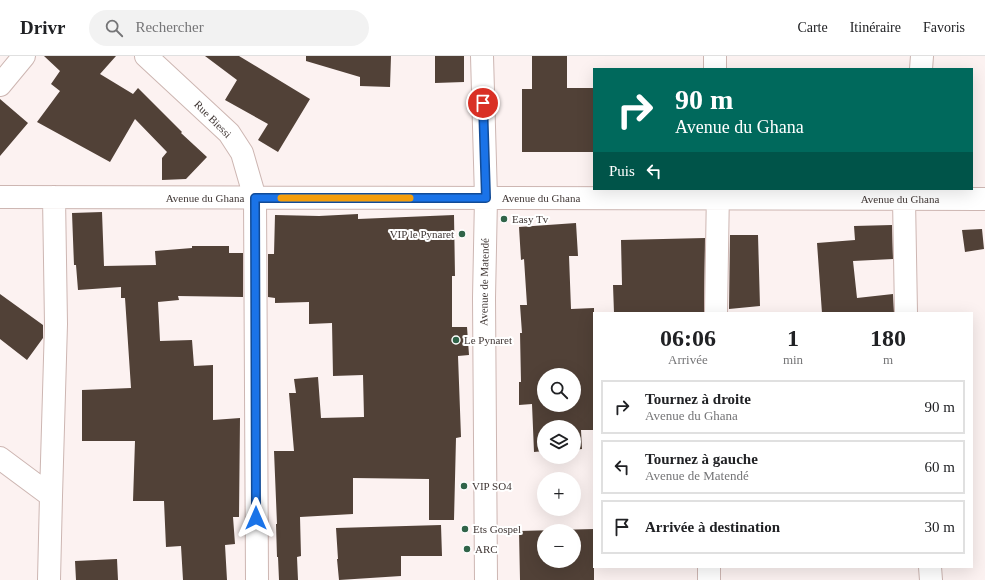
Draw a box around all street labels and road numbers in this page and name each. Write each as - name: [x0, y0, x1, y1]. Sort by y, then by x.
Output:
- street label: Rue Biessi: [192, 98, 234, 140]
- street label: Avenue du Ghana: [166, 192, 244, 204]
- street label: Avenue du Ghana: [502, 192, 580, 204]
- street label: Avenue du Ghana: [861, 193, 939, 205]
- street label: Avenue de Matendé: [477, 238, 491, 326]

